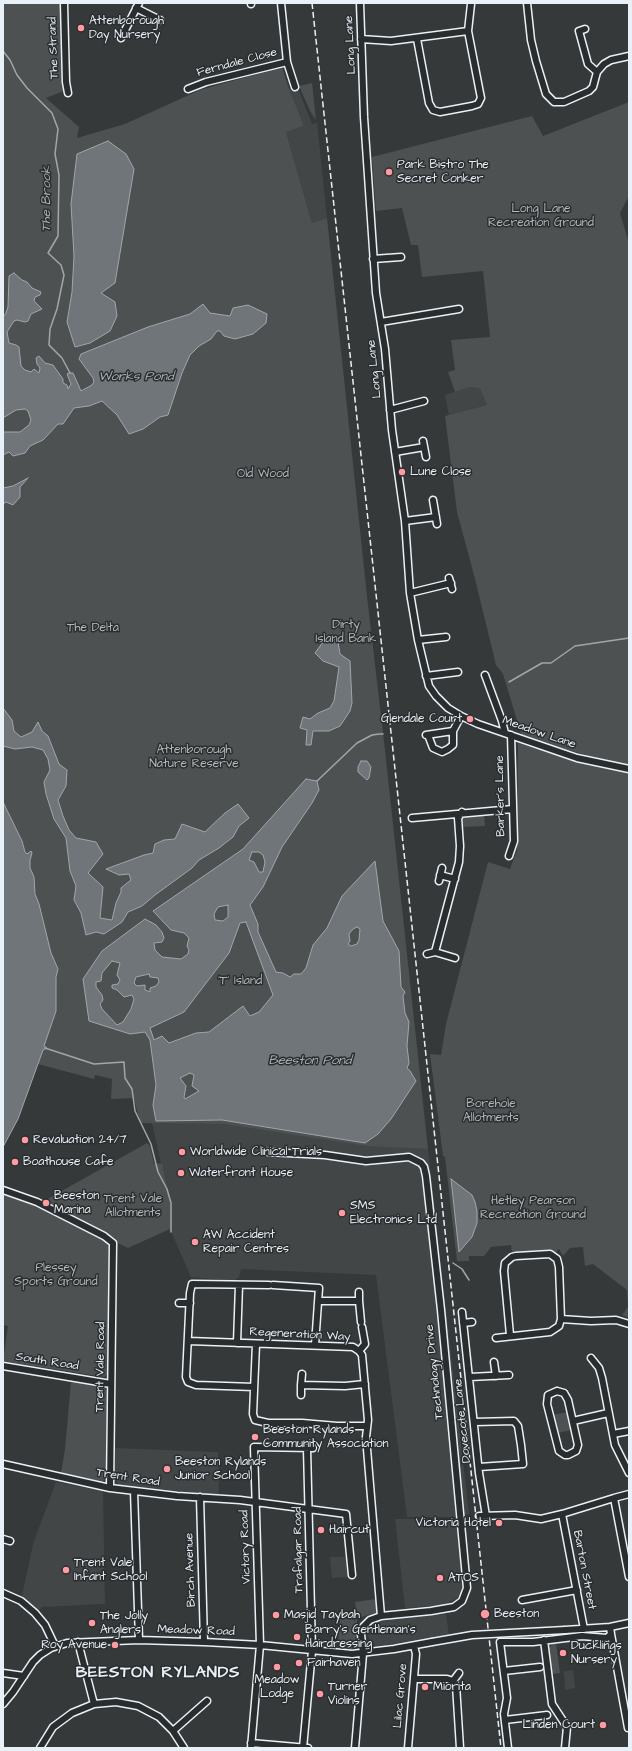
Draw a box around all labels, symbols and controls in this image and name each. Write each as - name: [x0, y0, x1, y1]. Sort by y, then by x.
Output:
- place label: Attenborough Day Nursery: [89, 14, 164, 42]
- street label: Long Lane: [342, 15, 360, 75]
- street label: The Strand: [46, 17, 62, 79]
- marker: Attenborough Day Nursery: [76, 23, 86, 33]
- street label: Ferndale Close: [195, 45, 279, 81]
- place label: Park Bistro The Secret Conker: [397, 158, 489, 186]
- water label: The Brook: [39, 166, 55, 232]
- marker: Park Bistro The Secret Conker: [384, 167, 394, 177]
- park label: Long Lane Recreation Ground: [488, 202, 594, 230]
- street label: Long Lane: [365, 339, 385, 399]
- water label: Works Pond: [98, 369, 174, 385]
- place label: Lune Close: [410, 465, 471, 479]
- park label: Old Wood: [237, 467, 289, 481]
- marker: Lune Close: [397, 467, 407, 477]
- park label: Dirty Island Bank: [316, 618, 376, 646]
- park label: The Delta: [67, 621, 119, 635]
- place label: Glendale Court: [381, 712, 462, 726]
- marker: Glendale Court: [465, 714, 475, 724]
- street label: Meadow Lane: [500, 714, 578, 752]
- park label: Attenborough Nature Reserve: [149, 743, 239, 771]
- street label: Barker's Lane: [493, 755, 509, 837]
- park label: 'T' Island: [218, 974, 262, 988]
- water label: Beeston Pond: [269, 1053, 351, 1069]
- park label: Borehole Allotments: [463, 1097, 519, 1125]
- place label: Revaluation 24/7: [33, 1133, 127, 1147]
- marker: Revaluation 24/7: [20, 1135, 30, 1145]
- place label: Worldwide Clinical Trials: [190, 1145, 322, 1159]
- marker: Worldwide Clinical Trials: [177, 1147, 187, 1157]
- place label: Boathouse Cafe: [23, 1155, 114, 1169]
- marker: Boathouse Cafe: [10, 1157, 20, 1167]
- place label: Waterfront House: [189, 1166, 293, 1180]
- marker: Waterfront House: [176, 1168, 186, 1178]
- place label: Beeston Marina: [54, 1189, 99, 1217]
- park label: Trent Vale Allotments: [104, 1192, 162, 1220]
- park label: Hetley Pearson Recreation Ground: [480, 1194, 586, 1222]
- marker: Beeston Marina: [41, 1198, 51, 1208]
- place label: SMS Electronics Ltd: [350, 1199, 437, 1227]
- marker: SMS Electronics Ltd: [337, 1208, 347, 1218]
- place label: AW Accident Repair Centres: [203, 1228, 289, 1256]
- marker: AW Accident Repair Centres: [190, 1237, 200, 1247]
- park label: Plessey Sports Ground: [14, 1261, 98, 1289]
- street label: Trent Vale Road: [93, 1322, 109, 1412]
- street label: Technology Drive: [423, 1324, 447, 1420]
- street label: Regeneration Way: [249, 1325, 351, 1345]
- street label: South Road: [14, 1350, 80, 1374]
- street label: Dovecote Lane: [451, 1378, 475, 1464]
- place label: Beeston Rylands Community Association: [263, 1423, 388, 1451]
- marker: Beeston Rylands Community Association: [250, 1432, 260, 1442]
- place label: Beeston Rylands Junior School: [175, 1455, 266, 1483]
- marker: Beeston Rylands Junior School: [162, 1464, 172, 1474]
- street label: Trent Road: [95, 1466, 161, 1490]
- street label: Trafalgar Road: [291, 1507, 307, 1593]
- street label: Victory Road: [238, 1510, 254, 1584]
- place label: Victoria Hotel: [416, 1516, 491, 1530]
- marker: Victoria Hotel: [494, 1518, 504, 1528]
- place label: Haircut: [329, 1523, 369, 1537]
- marker: Haircut: [316, 1525, 326, 1535]
- street label: Barton Street: [569, 1529, 599, 1611]
- street label: Birch Avenue: [183, 1533, 199, 1607]
- place label: Trent Vale Infant School: [74, 1556, 147, 1584]
- marker: Trent Vale Infant School: [61, 1565, 71, 1575]
- place label: ATOS: [448, 1571, 479, 1585]
- marker: ATOS: [435, 1573, 445, 1583]
- place label: Beeston: [494, 1607, 539, 1621]
- place label: Masjid Taybah: [284, 1608, 360, 1622]
- marker: Beeston: [479, 1608, 491, 1620]
- place label: The Jolly Anglers: [100, 1609, 148, 1637]
- marker: Masjid Taybah: [271, 1610, 281, 1620]
- marker: The Jolly Anglers: [87, 1618, 97, 1628]
- street label: Meadow Road: [157, 1622, 235, 1640]
- place label: Barry's Gentleman's Hairdressing: [305, 1623, 416, 1651]
- marker: Barry's Gentleman's Hairdressing: [292, 1632, 302, 1642]
- place label: Roy Avenue: [41, 1638, 107, 1652]
- place label: Ducklings Nursery: [571, 1639, 622, 1667]
- marker: Roy Avenue: [110, 1640, 120, 1650]
- marker: Ducklings Nursery: [558, 1648, 568, 1658]
- place label: Fairhaven: [307, 1656, 361, 1670]
- marker: Fairhaven: [294, 1658, 304, 1668]
- marker: Meadow Lodge: [272, 1662, 282, 1672]
- street label: Lilac Grove: [391, 1663, 411, 1729]
- district label: BEESTON RYLANDS: [76, 1664, 240, 1684]
- place label: Meadow Lodge: [254, 1673, 300, 1701]
- place label: Turner Violins: [328, 1680, 367, 1708]
- place label: Miorita: [433, 1680, 471, 1694]
- marker: Miorita: [420, 1682, 430, 1692]
- marker: Turner Violins: [315, 1689, 325, 1699]
- place label: Linden Court: [523, 1718, 595, 1732]
- marker: Linden Court: [598, 1720, 608, 1730]

